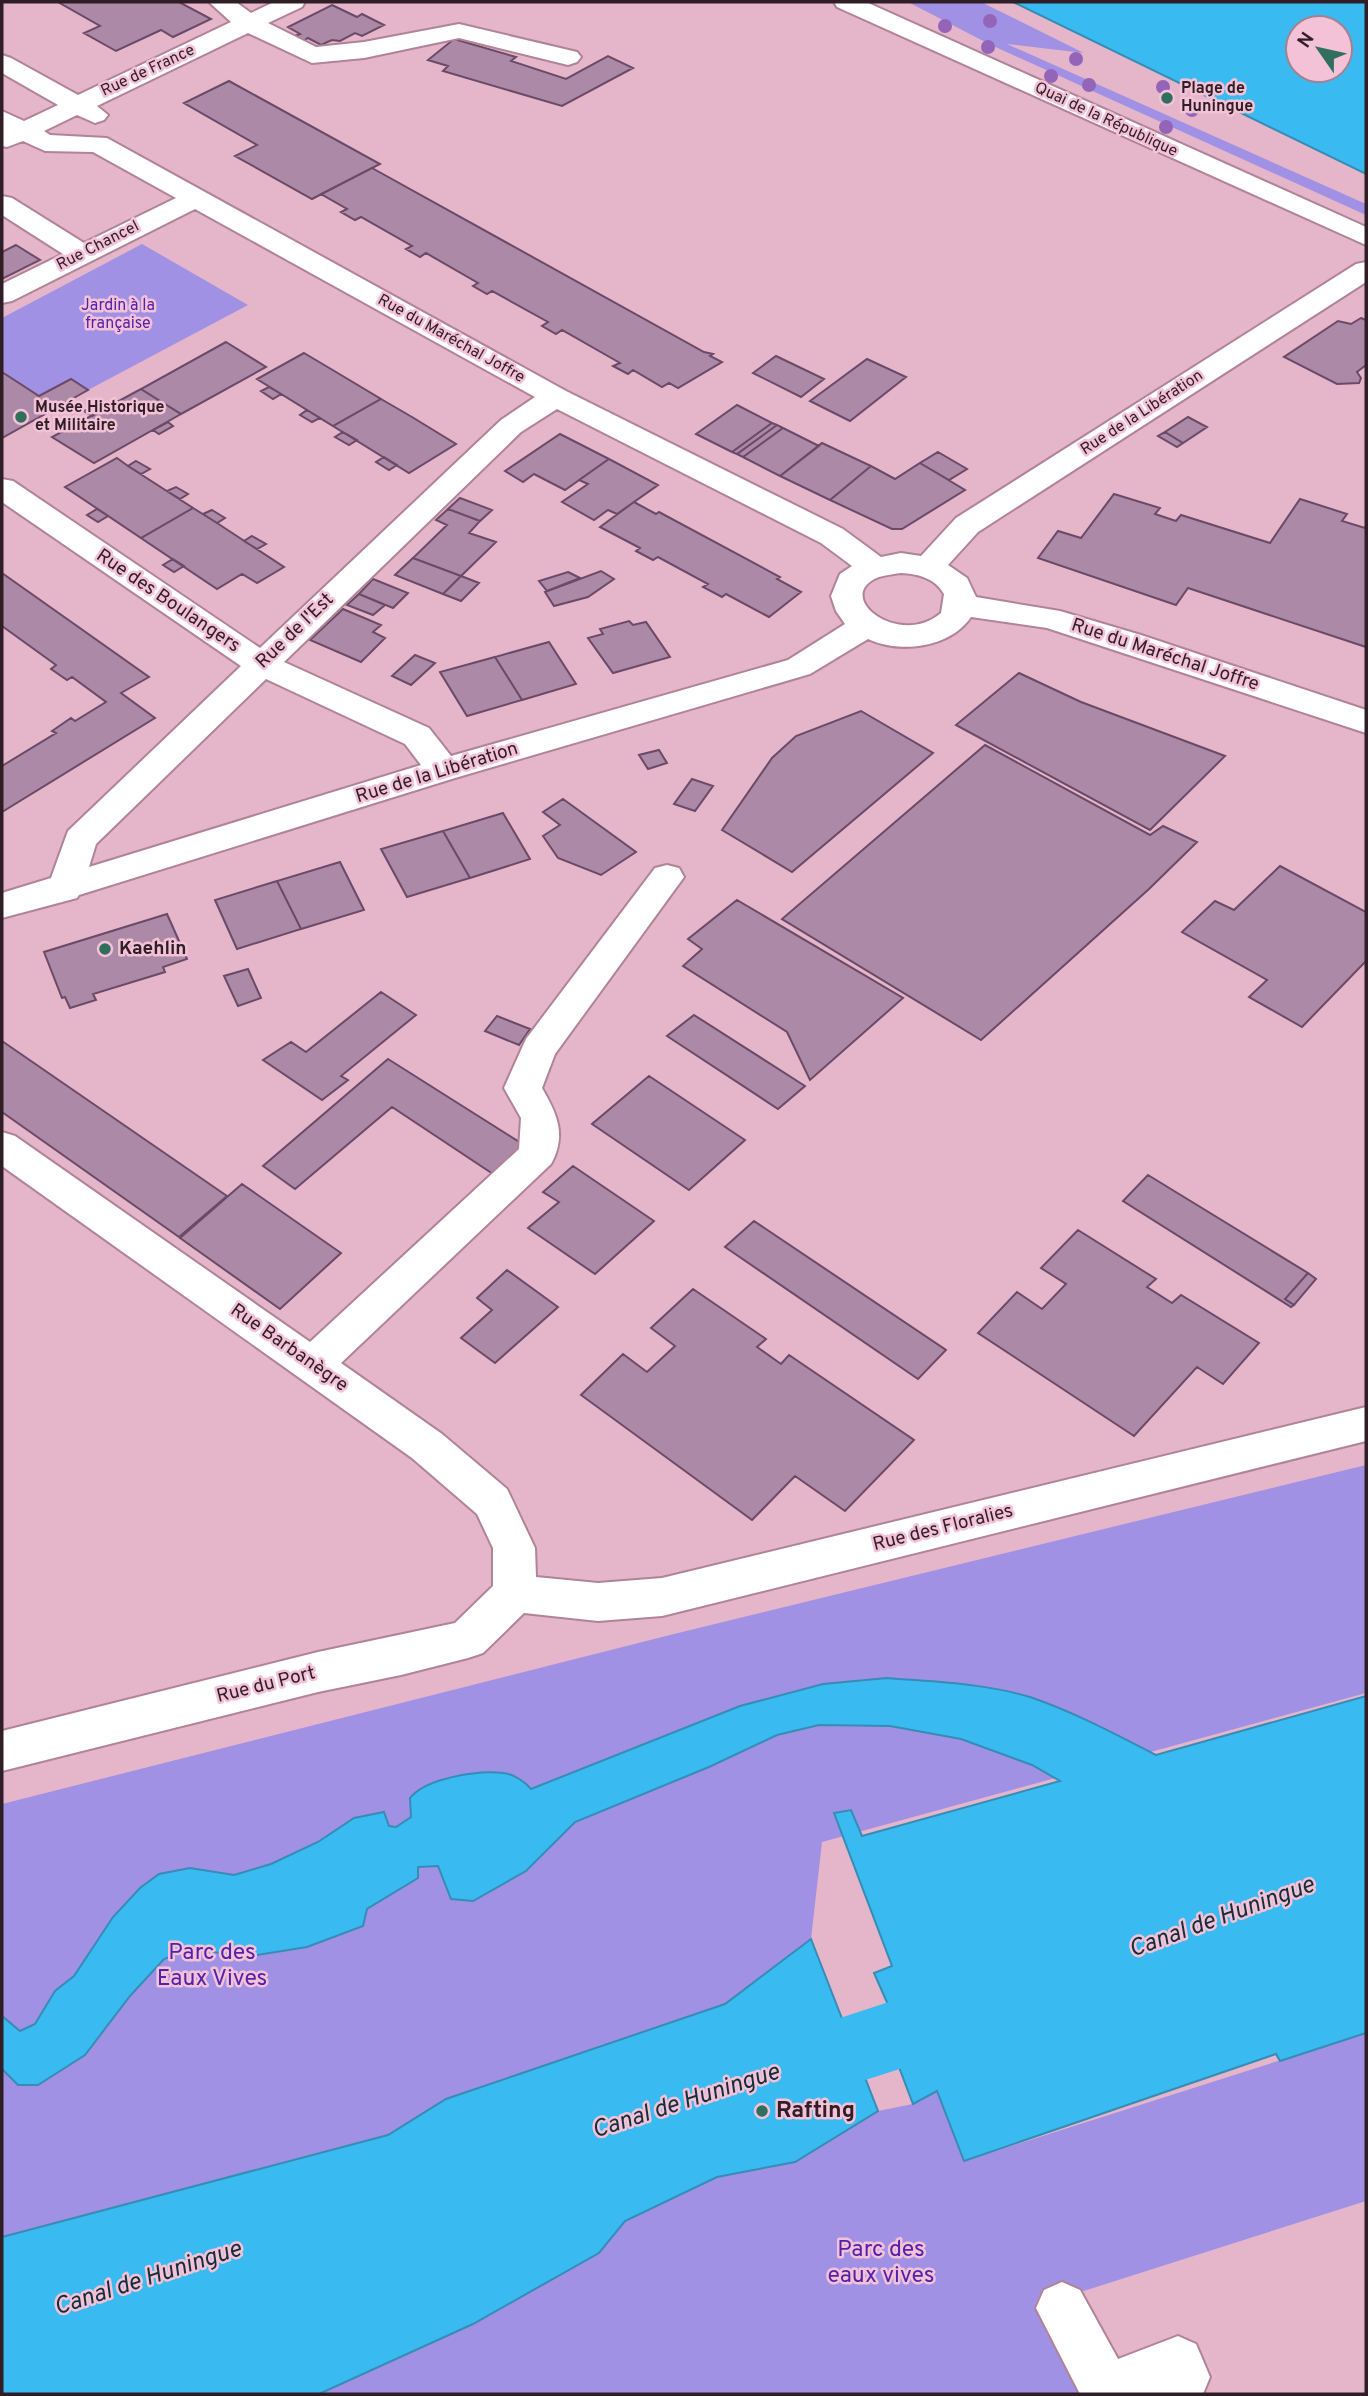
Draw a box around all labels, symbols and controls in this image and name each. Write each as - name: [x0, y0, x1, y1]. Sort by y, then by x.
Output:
- north arrow: [1284, 14, 1354, 84]
- text: N: [1293, 28, 1320, 53]
- street label: Rue de France: [98, 41, 198, 101]
- street label: Quai de la République: [1031, 78, 1181, 162]
- place label: Plage de Huningue: [1181, 79, 1253, 117]
- marker: Plage de Huningue: [1159, 90, 1175, 106]
- street label: Rue Chancel: [53, 217, 143, 275]
- street label: Rue du Maréchal Joffre: [374, 290, 528, 388]
- park label: Jardin à la française: [81, 296, 155, 334]
- street label: Rue de la Libération: [1077, 366, 1207, 460]
- place label: Musée Historique et Militaire: [35, 398, 164, 436]
- marker: Musée Historique et Militaire: [13, 409, 29, 425]
- street label: Rue des Boulangers: [91, 544, 245, 658]
- street label: Rue de l'Est: [251, 588, 339, 674]
- street label: Rue du Maréchal Joffre: [1068, 613, 1262, 697]
- street label: Rue de la Libération: [353, 737, 521, 809]
- place label: Kaehlin: [119, 937, 187, 961]
- marker: Kaehlin: [97, 941, 113, 957]
- street label: Rue Barbanègre: [225, 1299, 353, 1397]
- street label: Rue des Floralies: [870, 1499, 1016, 1557]
- street label: Rue du Port: [214, 1661, 318, 1709]
- water label: Canal de Huningue: [1125, 1870, 1319, 1965]
- park label: Parc des Eaux Vives: [157, 1939, 267, 1994]
- water label: Canal de Huningue: [589, 2057, 784, 2146]
- place label: Rafting: [776, 2097, 855, 2126]
- marker: Rafting: [754, 2103, 770, 2119]
- water label: Canal de Huningue: [51, 2234, 246, 2323]
- park label: Parc des eaux vives: [828, 2236, 934, 2291]

